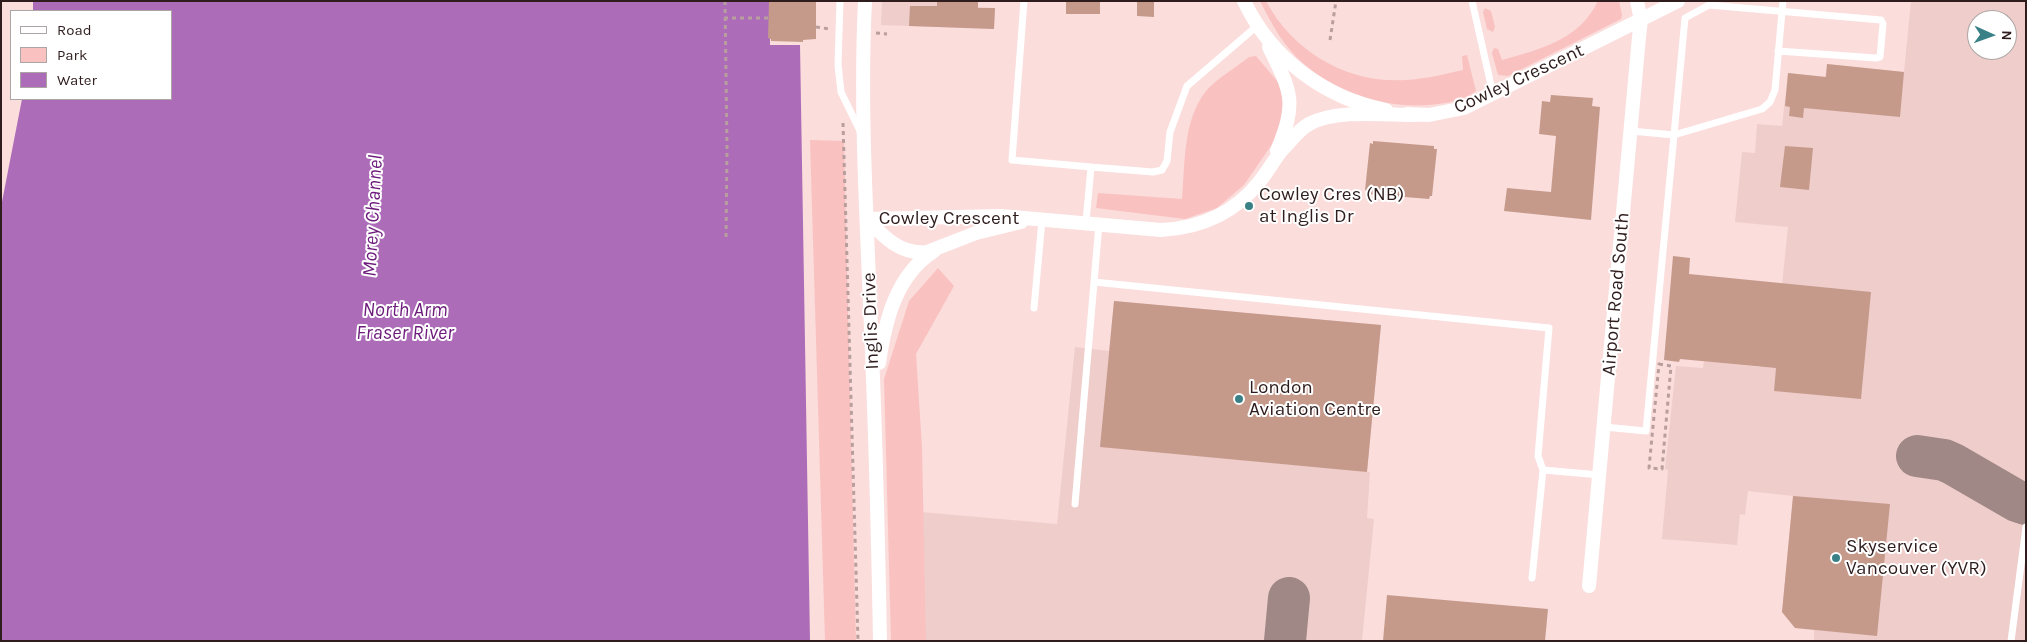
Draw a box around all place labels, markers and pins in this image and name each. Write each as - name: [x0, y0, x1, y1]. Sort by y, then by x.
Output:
- place label: Cowley Cres (NB) at Inglis Dr: [1259, 184, 1404, 228]
- marker: Cowley Cres (NB) at Inglis Dr: [1243, 200, 1255, 212]
- place label: London Aviation Centre: [1249, 377, 1381, 421]
- marker: London Aviation Centre: [1233, 393, 1245, 405]
- place label: Skyservice Vancouver (YVR): [1846, 536, 1987, 580]
- marker: Skyservice Vancouver (YVR): [1830, 552, 1842, 564]

